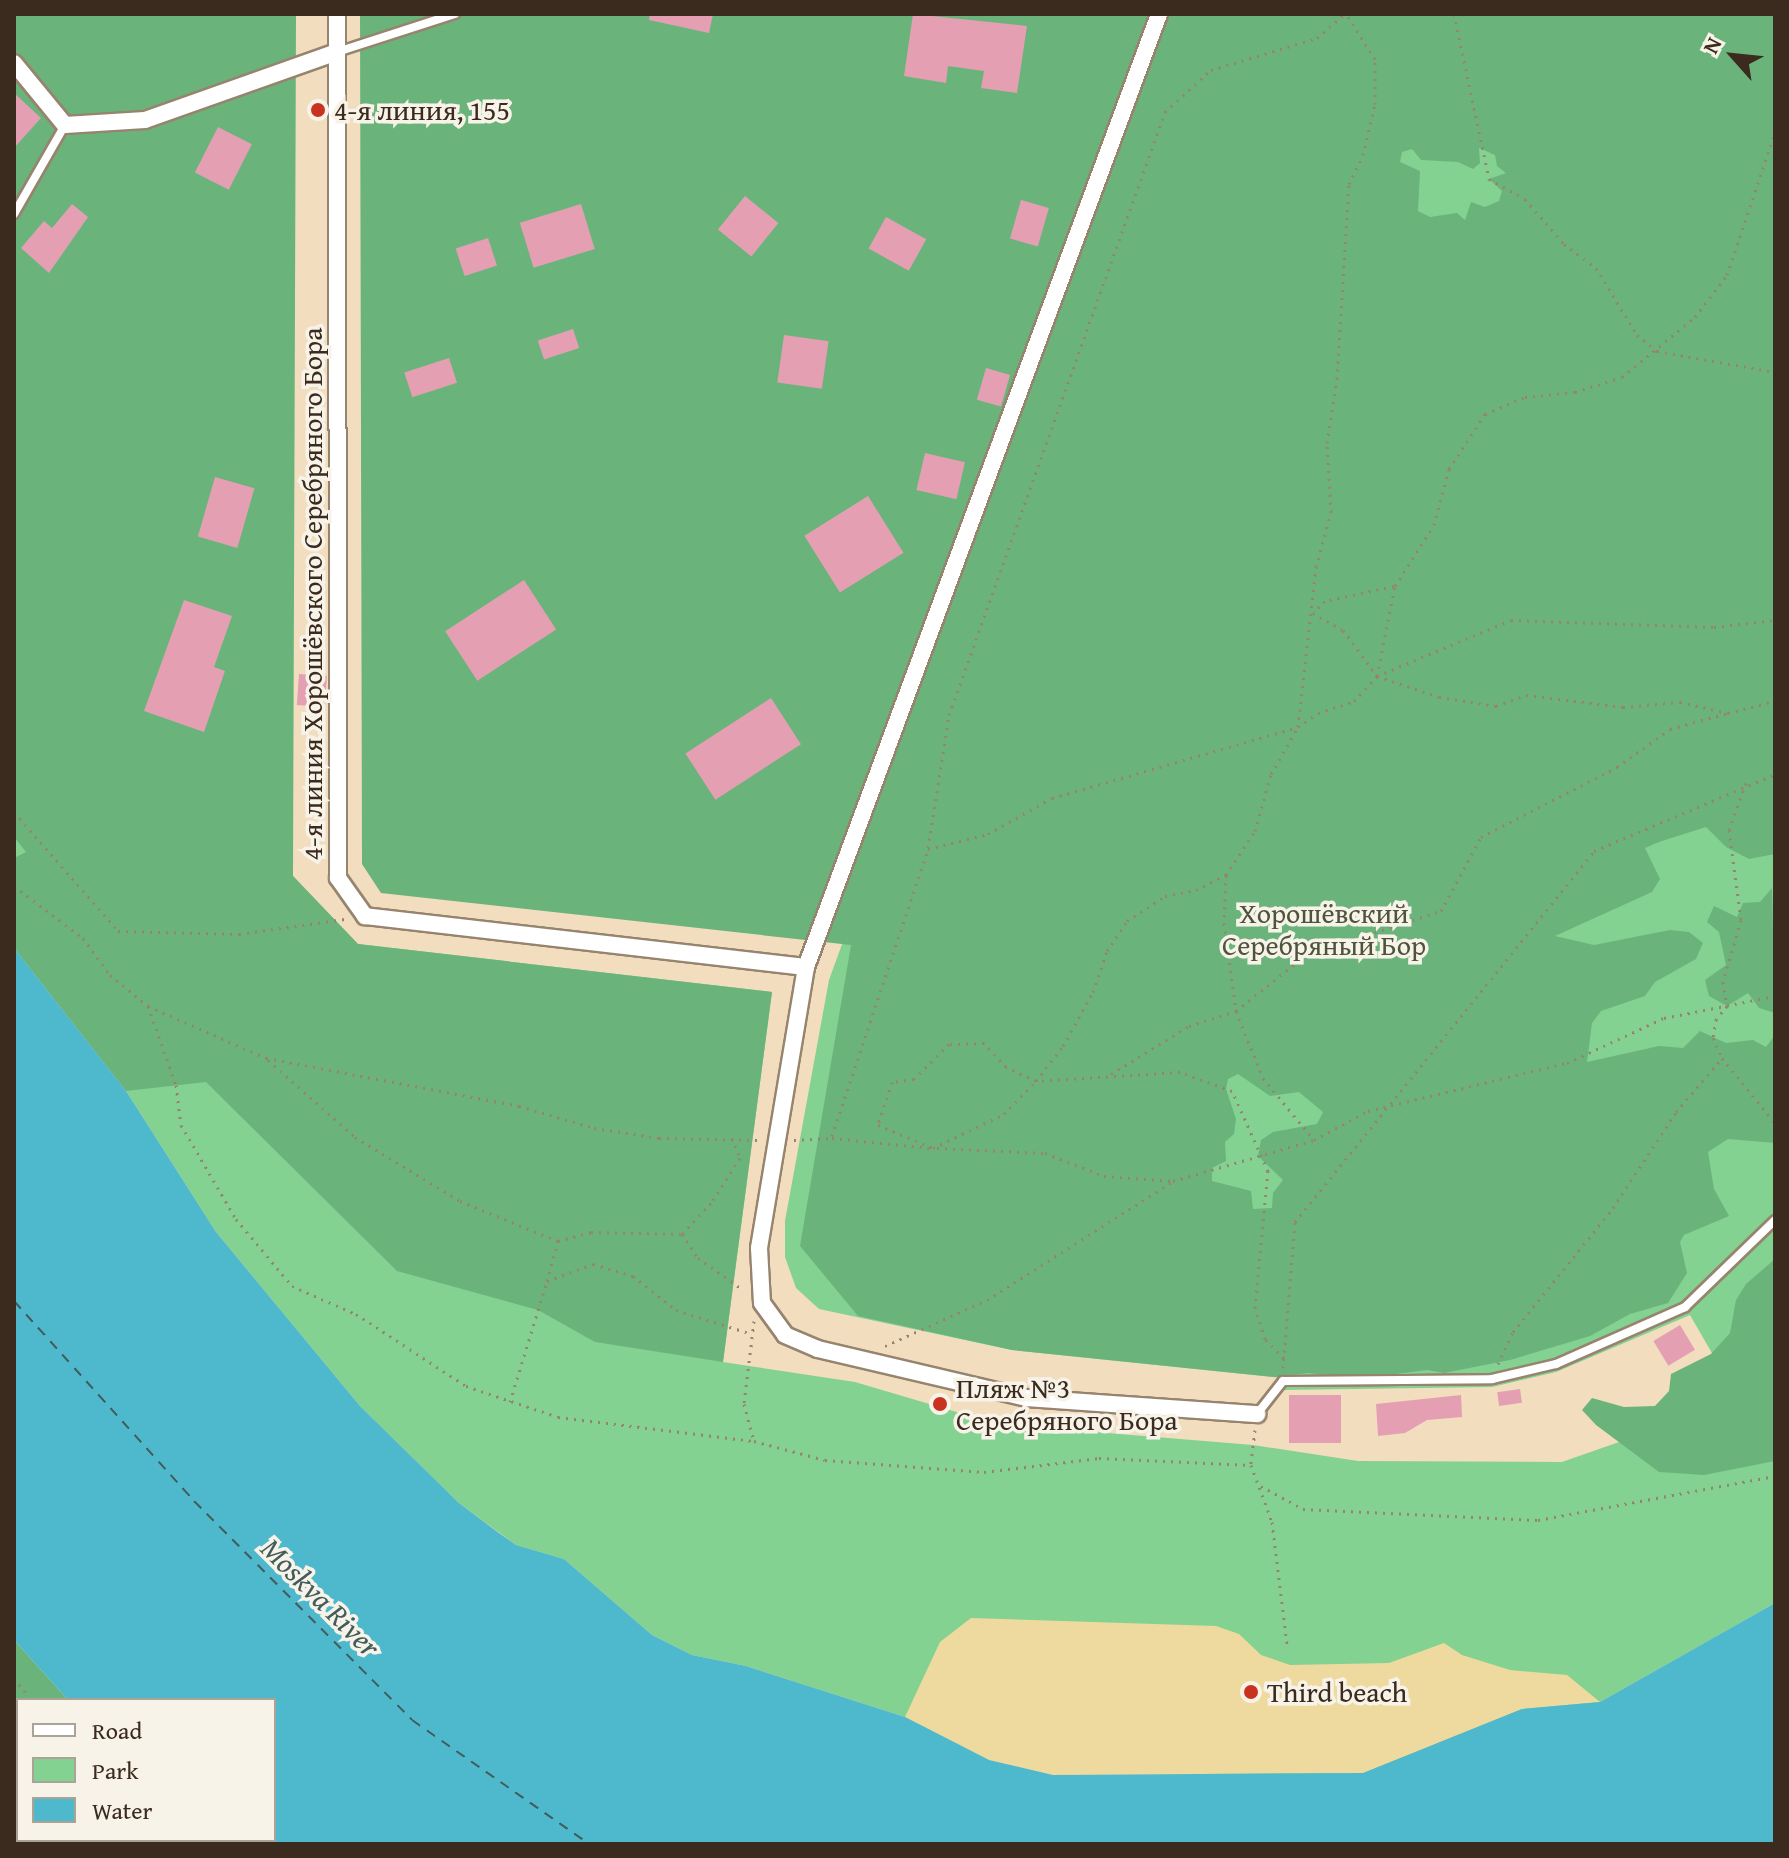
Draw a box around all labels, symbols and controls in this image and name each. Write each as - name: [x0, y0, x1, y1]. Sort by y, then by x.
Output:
- north arrow: [1693, 16, 1773, 96]
- text: N: [1694, 31, 1729, 59]
- place label: 4-я линия, 155: [334, 93, 510, 127]
- marker: 4-я линия, 155: [309, 101, 327, 119]
- street label: 4-я линия Хорошёвского Серебряного Бора: [295, 327, 329, 861]
- park label: Хорошёвский Серебряный Бор: [1222, 896, 1426, 962]
- place label: Пляж №3 Cеребряного Бора: [956, 1371, 1178, 1437]
- marker: Пляж №3 Cеребряного Бора: [931, 1395, 949, 1413]
- water label: Moskva River: [254, 1530, 388, 1664]
- place label: Third beach: [1267, 1675, 1407, 1709]
- marker: Third beach: [1242, 1683, 1260, 1701]
- legend: [16, 1698, 276, 1842]
- text: Road: [92, 1713, 142, 1748]
- text: Park: [92, 1753, 138, 1788]
- text: Water: [92, 1793, 152, 1828]

